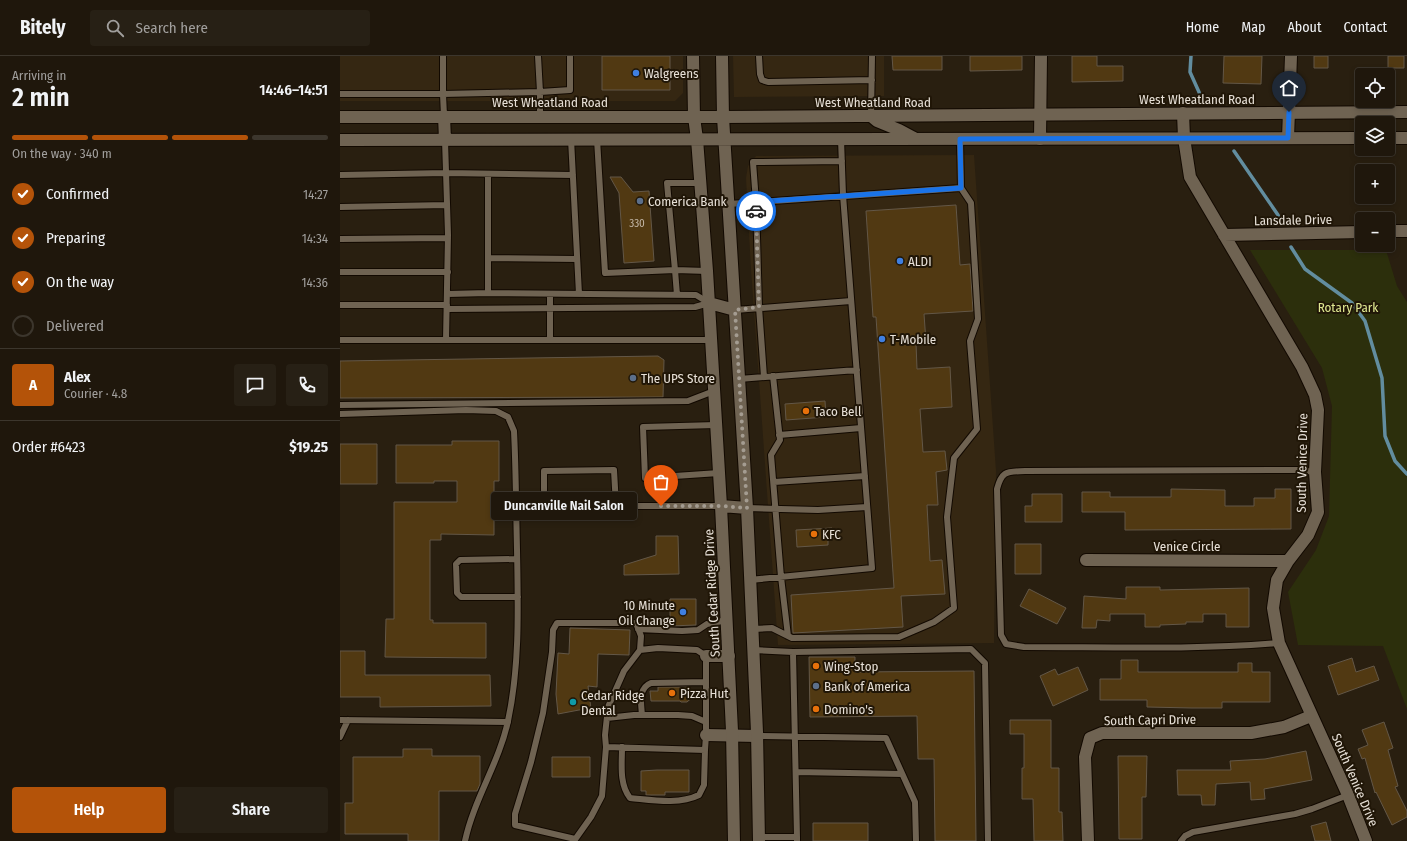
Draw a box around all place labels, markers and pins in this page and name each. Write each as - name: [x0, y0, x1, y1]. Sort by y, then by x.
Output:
- place label: Walgreens: [644, 66, 699, 81]
- marker: Walgreens: [631, 68, 641, 78]
- pin: [1272, 71, 1306, 112]
- place label: Comerica Bank: [648, 194, 728, 209]
- marker: Comerica Bank: [635, 196, 645, 206]
- place label: ALDI: [908, 254, 932, 269]
- marker: ALDI: [895, 256, 905, 266]
- place label: T-Mobile: [890, 332, 936, 347]
- marker: T-Mobile: [877, 334, 887, 344]
- place label: The UPS Store: [641, 371, 715, 386]
- marker: The UPS Store: [628, 373, 638, 383]
- place label: Taco Bell: [814, 404, 862, 419]
- marker: Taco Bell: [801, 406, 811, 416]
- pin: [644, 465, 678, 506]
- callout: Duncanville Nail Salon: [491, 492, 637, 520]
- place label: KFC: [822, 527, 841, 542]
- marker: KFC: [809, 529, 819, 539]
- place label: 10 Minute Oil Change: [618, 598, 675, 628]
- marker: 10 Minute Oil Change: [678, 607, 688, 617]
- place label: Wing-Stop: [824, 659, 878, 674]
- marker: Wing-Stop: [811, 661, 821, 671]
- place label: Bank of America: [824, 679, 910, 694]
- marker: Bank of America: [811, 681, 821, 691]
- place label: Pizza Hut: [680, 686, 729, 701]
- place label: Cedar Ridge Dental: [581, 688, 644, 718]
- marker: Pizza Hut: [667, 688, 677, 698]
- marker: Cedar Ridge Dental: [568, 697, 578, 707]
- place label: Domino's: [824, 702, 874, 717]
- marker: Domino's: [811, 704, 821, 714]

